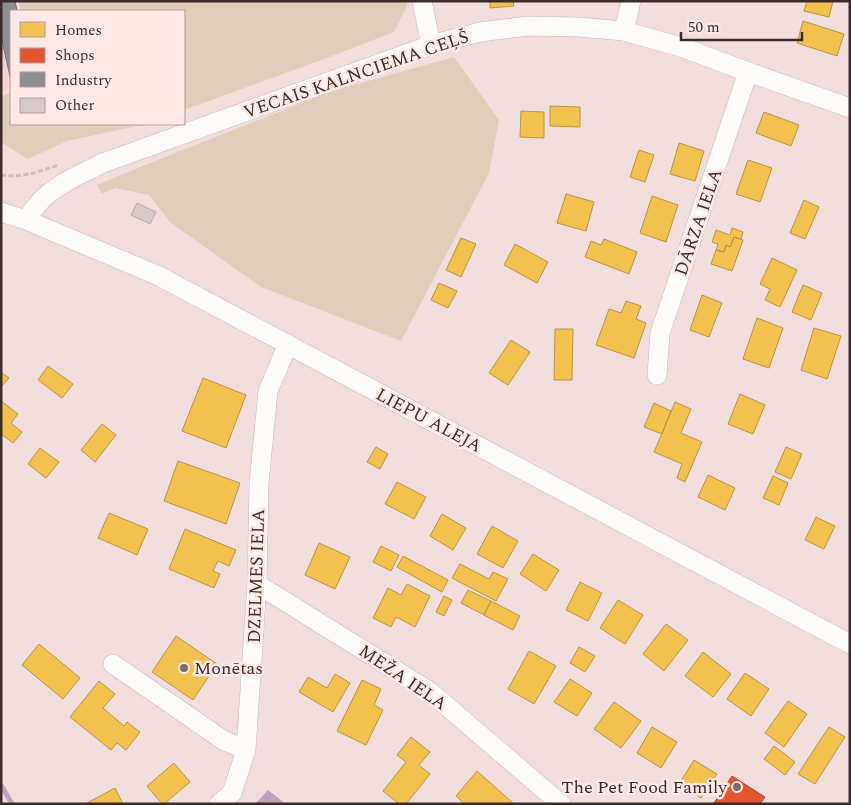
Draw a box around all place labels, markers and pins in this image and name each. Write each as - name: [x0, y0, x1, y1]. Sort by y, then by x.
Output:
- place label: Monētas: [194, 655, 263, 682]
- marker: Monētas: [178, 662, 190, 674]
- place label: The Pet Food Family: [561, 774, 728, 801]
- marker: The Pet Food Family: [731, 781, 743, 793]

